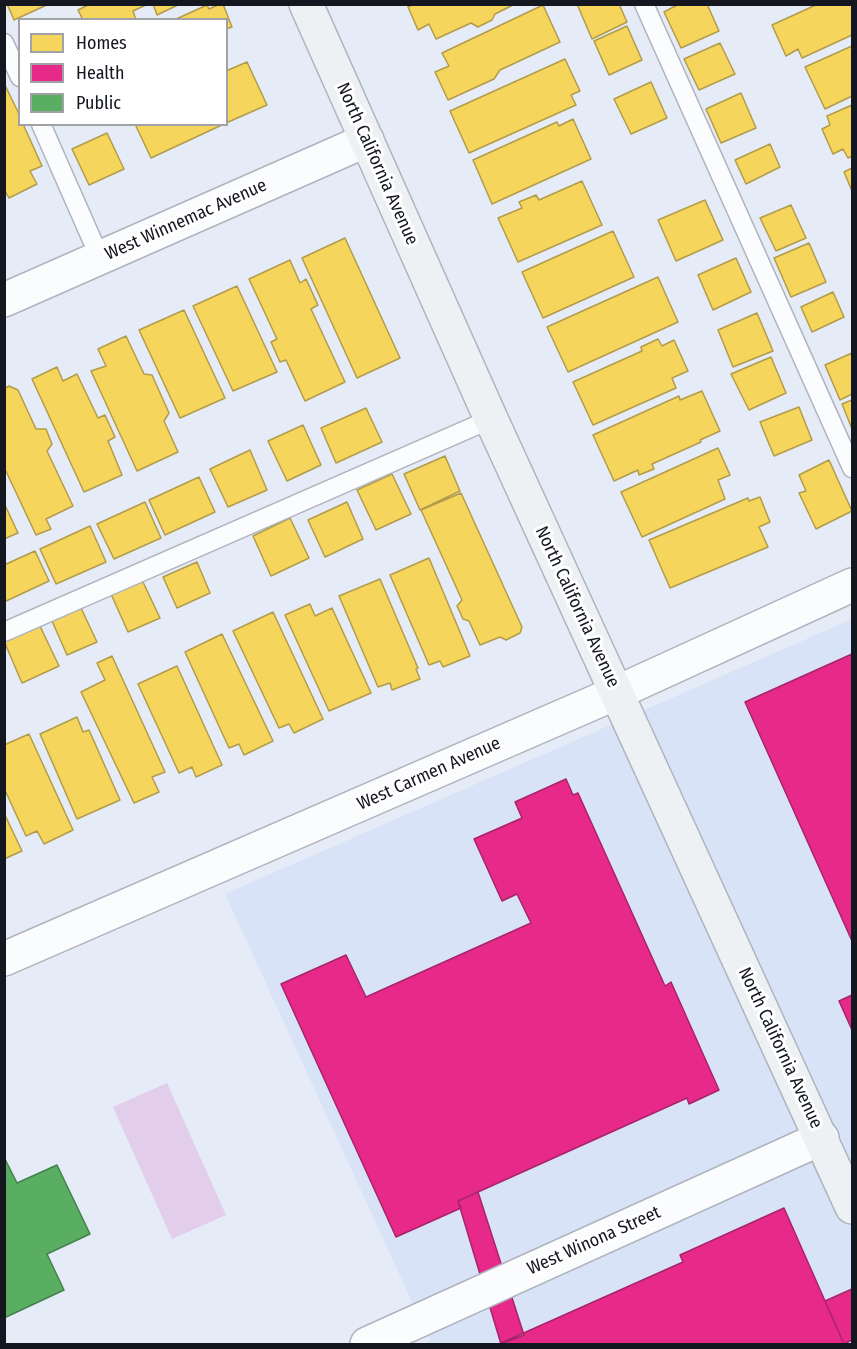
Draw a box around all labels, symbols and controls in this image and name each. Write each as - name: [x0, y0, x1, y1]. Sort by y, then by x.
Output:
- legend: [18, 18, 228, 126]
- text: Homes: [76, 32, 127, 54]
- text: Health: [76, 62, 124, 84]
- street label: North California Avenue: [331, 79, 423, 249]
- text: Public: [76, 92, 121, 114]
- street label: West Winnemac Avenue: [102, 175, 270, 265]
- street label: North California Avenue: [530, 523, 624, 691]
- street label: West Carmen Avenue: [354, 733, 504, 815]
- street label: North California Avenue: [733, 964, 827, 1132]
- street label: West Winona Street: [524, 1202, 664, 1280]

